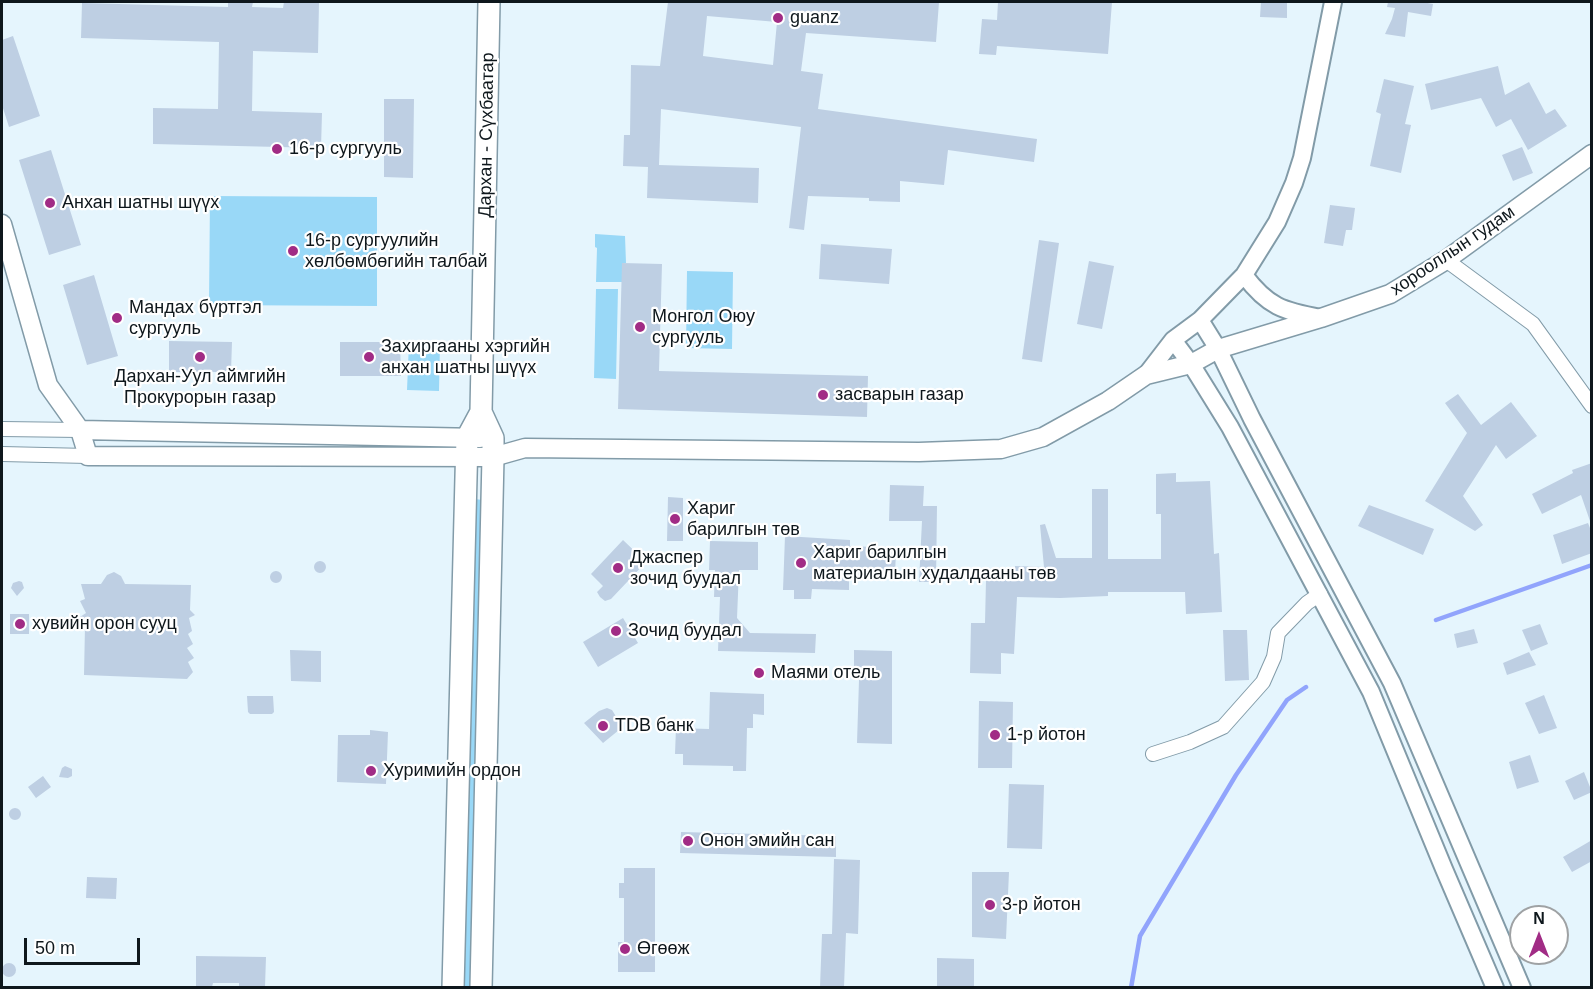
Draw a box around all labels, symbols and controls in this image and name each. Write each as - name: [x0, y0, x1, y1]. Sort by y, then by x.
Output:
- place label: guanz: [790, 7, 839, 29]
- marker: guanz: [771, 11, 785, 25]
- street label: Дархан - Сүхбаатар: [475, 52, 499, 218]
- place label: 16-р сургууль: [289, 138, 402, 160]
- marker: 16-р сургууль: [270, 142, 284, 156]
- place label: Анхан шатны шүүх: [62, 192, 219, 214]
- marker: Анхан шатны шүүх: [43, 196, 57, 210]
- street label: хорооллын гудам: [1387, 201, 1519, 301]
- place label: 16-р сургуулийн хөлбөмбөгийн талбай: [305, 230, 487, 272]
- marker: 16-р сургуулийн хөлбөмбөгийн талбай: [286, 244, 300, 258]
- place label: Мандах бүртгэл сургууль: [129, 297, 262, 340]
- place label: Монгол Оюу сургууль: [652, 306, 755, 348]
- marker: Мандах бүртгэл сургууль: [110, 311, 124, 325]
- marker: Монгол Оюу сургууль: [633, 320, 647, 334]
- place label: Захиргааны хэргийн анхан шатны шүүх: [381, 336, 550, 378]
- marker: Дархан-Уул аймгийн Прокурорын газар: [193, 350, 207, 364]
- marker: Захиргааны хэргийн анхан шатны шүүх: [362, 350, 376, 364]
- place label: Дархан-Уул аймгийн Прокурорын газар: [114, 366, 286, 409]
- place label: засварын газар: [835, 384, 964, 406]
- marker: засварын газар: [816, 388, 830, 402]
- place label: Хариг барилгын төв: [687, 498, 800, 540]
- marker: Хариг барилгын төв: [668, 512, 682, 526]
- place label: Хариг барилгын материалын худалдааны төв: [813, 542, 1056, 584]
- place label: Джаспер зочид буудал: [630, 547, 741, 590]
- marker: Хариг барилгын материалын худалдааны төв: [794, 556, 808, 570]
- marker: Джаспер зочид буудал: [611, 561, 625, 575]
- place label: хувийн орон сууц: [32, 613, 177, 635]
- marker: хувийн орон сууц: [13, 617, 27, 631]
- place label: Зочид буудал: [628, 620, 742, 642]
- marker: Зочид буудал: [609, 624, 623, 638]
- place label: Маями отель: [771, 662, 880, 684]
- marker: Маями отель: [752, 666, 766, 680]
- place label: TDB банк: [615, 715, 694, 737]
- marker: TDB банк: [596, 719, 610, 733]
- place label: 1-р йотон: [1007, 724, 1086, 746]
- marker: 1-р йотон: [988, 728, 1002, 742]
- place label: Хуримийн ордон: [383, 760, 521, 782]
- marker: Хуримийн ордон: [364, 764, 378, 778]
- place label: Онон эмийн сан: [700, 830, 834, 852]
- marker: Онон эмийн сан: [681, 834, 695, 848]
- place label: 3-р йотон: [1002, 894, 1081, 916]
- marker: 3-р йотон: [983, 898, 997, 912]
- north arrow: [1509, 905, 1569, 965]
- text: N: [1533, 910, 1545, 927]
- scale bar: [27, 926, 142, 964]
- text: 50 m: [35, 938, 75, 958]
- place label: Өгөөж: [637, 938, 690, 960]
- marker: Өгөөж: [618, 942, 632, 956]

